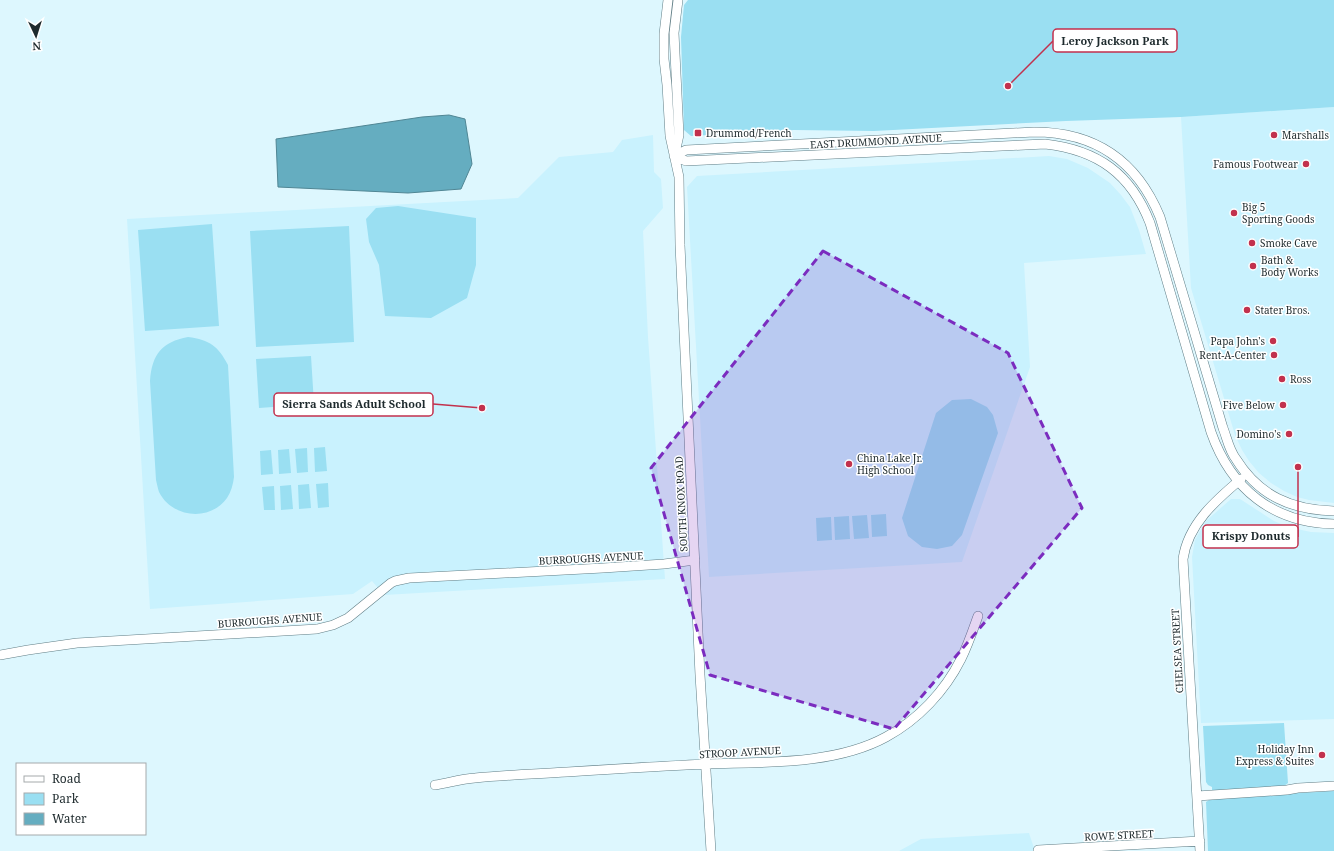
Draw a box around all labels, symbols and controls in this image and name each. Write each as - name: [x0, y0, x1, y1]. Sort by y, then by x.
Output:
- north arrow: [16, 16, 56, 56]
- callout: Leroy Jackson Park: [1053, 29, 1177, 52]
- text: Leroy Jackson Park: [1061, 33, 1169, 48]
- text: N: [32, 39, 42, 54]
- place label: Drummod/French: [706, 126, 792, 140]
- marker: Drummod/French: [693, 128, 703, 138]
- place label: Marshalls: [1282, 128, 1329, 142]
- marker: Marshalls: [1269, 130, 1279, 140]
- street label: EAST DRUMMOND AVENUE: [810, 131, 942, 151]
- place label: Famous Footwear: [1213, 157, 1298, 171]
- marker: Famous Footwear: [1301, 159, 1311, 169]
- place label: Big 5 Sporting Goods: [1242, 200, 1315, 226]
- marker: Big 5 Sporting Goods: [1229, 208, 1239, 218]
- place label: Smoke Cave: [1260, 236, 1317, 250]
- marker: Smoke Cave: [1247, 238, 1257, 248]
- place label: Bath & Body Works: [1261, 253, 1319, 279]
- marker: Bath & Body Works: [1248, 261, 1258, 271]
- place label: Stater Bros.: [1255, 303, 1310, 317]
- marker: Stater Bros.: [1242, 305, 1252, 315]
- place label: Papa John's: [1211, 334, 1265, 348]
- marker: Papa John's: [1268, 336, 1278, 346]
- place label: Rent-A-Center: [1199, 348, 1266, 362]
- marker: Rent-A-Center: [1269, 350, 1279, 360]
- place label: Ross: [1290, 372, 1312, 386]
- marker: Ross: [1277, 374, 1287, 384]
- callout: Sierra Sands Adult School: [274, 393, 433, 416]
- text: Sierra Sands Adult School: [282, 396, 426, 411]
- place label: Five Below: [1223, 398, 1275, 412]
- marker: Five Below: [1278, 400, 1288, 410]
- place label: Domino's: [1236, 427, 1281, 441]
- marker: Domino's: [1284, 429, 1294, 439]
- place label: China Lake Jr. High School: [857, 451, 922, 477]
- street label: SOUTH KNOX ROAD: [672, 456, 690, 552]
- marker: China Lake Jr. High School: [844, 459, 854, 469]
- callout: Krispy Donuts: [1203, 525, 1298, 548]
- text: Krispy Donuts: [1212, 528, 1290, 543]
- street label: BURROUGHS AVENUE: [538, 548, 644, 568]
- street label: BURROUGHS AVENUE: [217, 609, 323, 631]
- street label: CHELSEA STREET: [1168, 609, 1186, 693]
- place label: Holiday Inn Express & Suites: [1236, 742, 1315, 768]
- street label: STROOP AVENUE: [699, 743, 781, 761]
- marker: Holiday Inn Express & Suites: [1317, 750, 1327, 760]
- legend: [16, 763, 146, 835]
- text: Road: [52, 770, 82, 787]
- text: Park: [52, 790, 80, 807]
- text: Water: [52, 810, 87, 827]
- street label: ROWE STREET: [1084, 826, 1154, 844]

